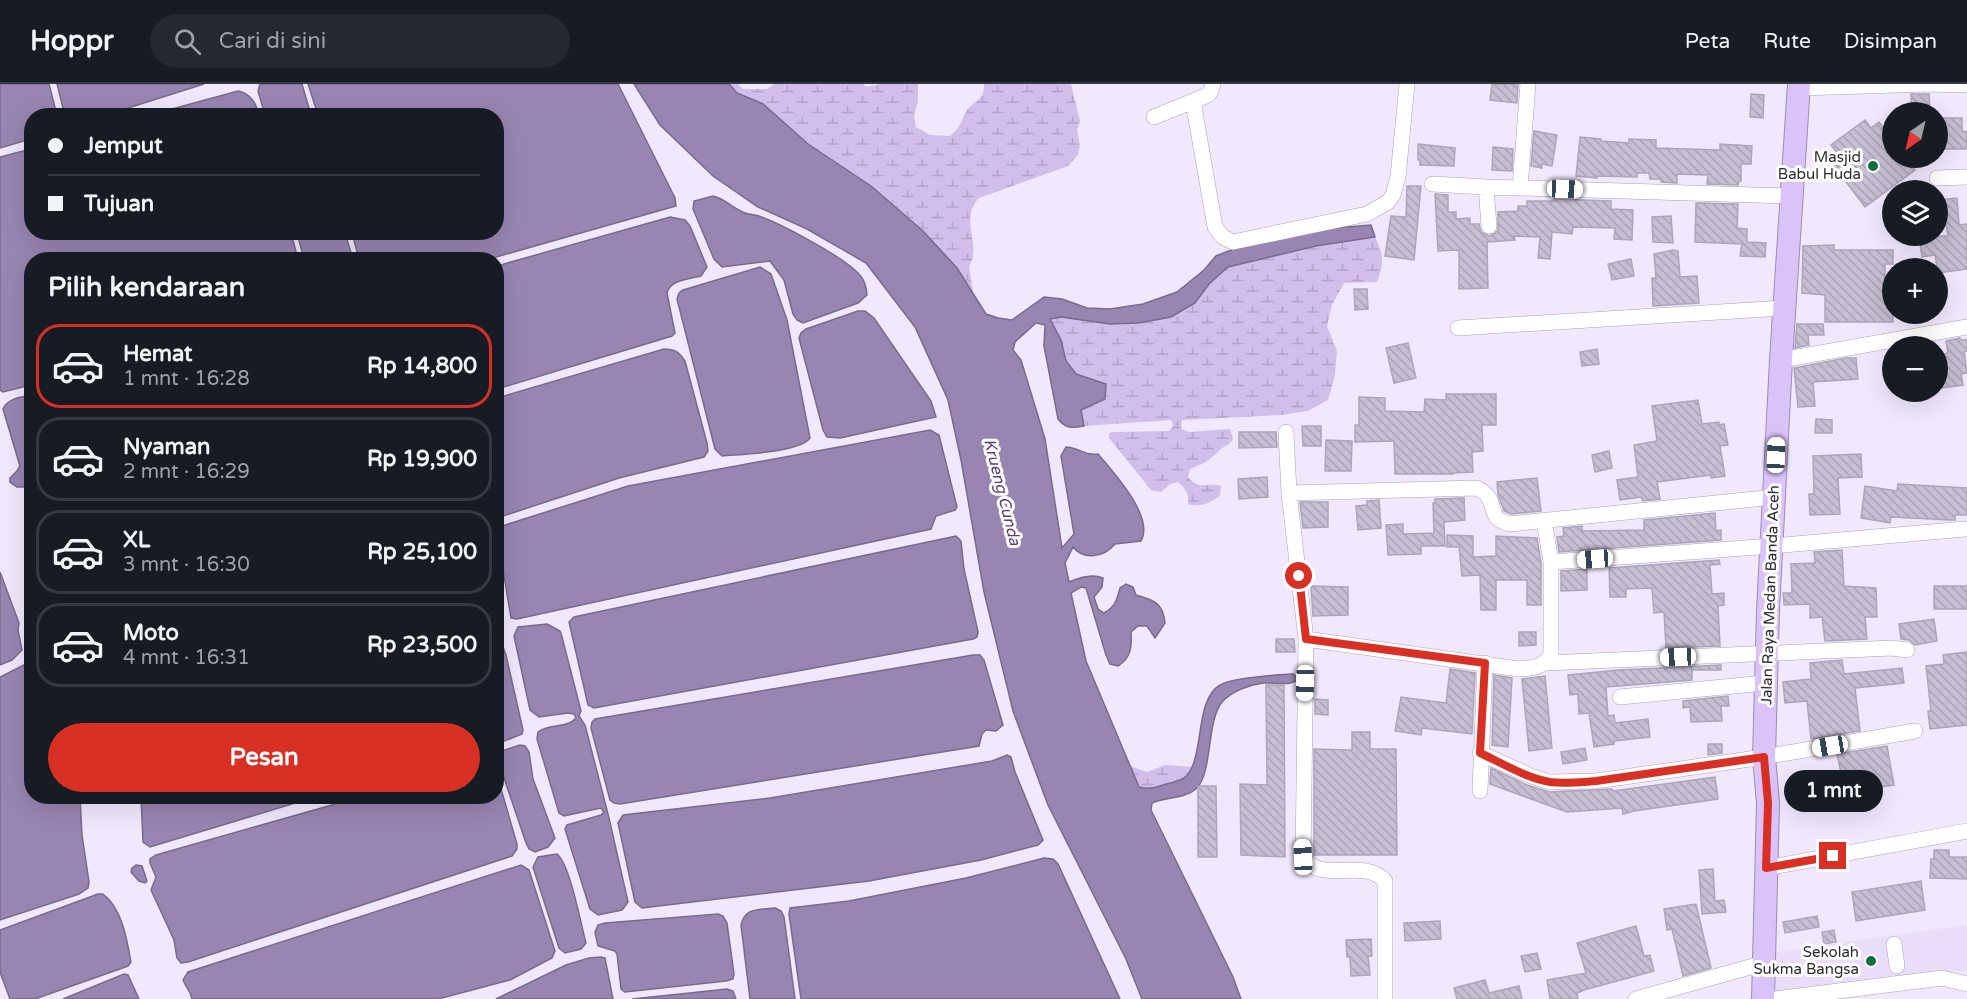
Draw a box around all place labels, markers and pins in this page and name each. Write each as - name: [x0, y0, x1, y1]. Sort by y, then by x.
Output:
- place label: Masjid Babul Huda: [1778, 148, 1861, 183]
- marker: Masjid Babul Huda: [1866, 159, 1880, 173]
- place label: Sekolah Sukma Bangsa: [1753, 943, 1859, 978]
- marker: Sekolah Sukma Bangsa: [1864, 954, 1878, 968]

